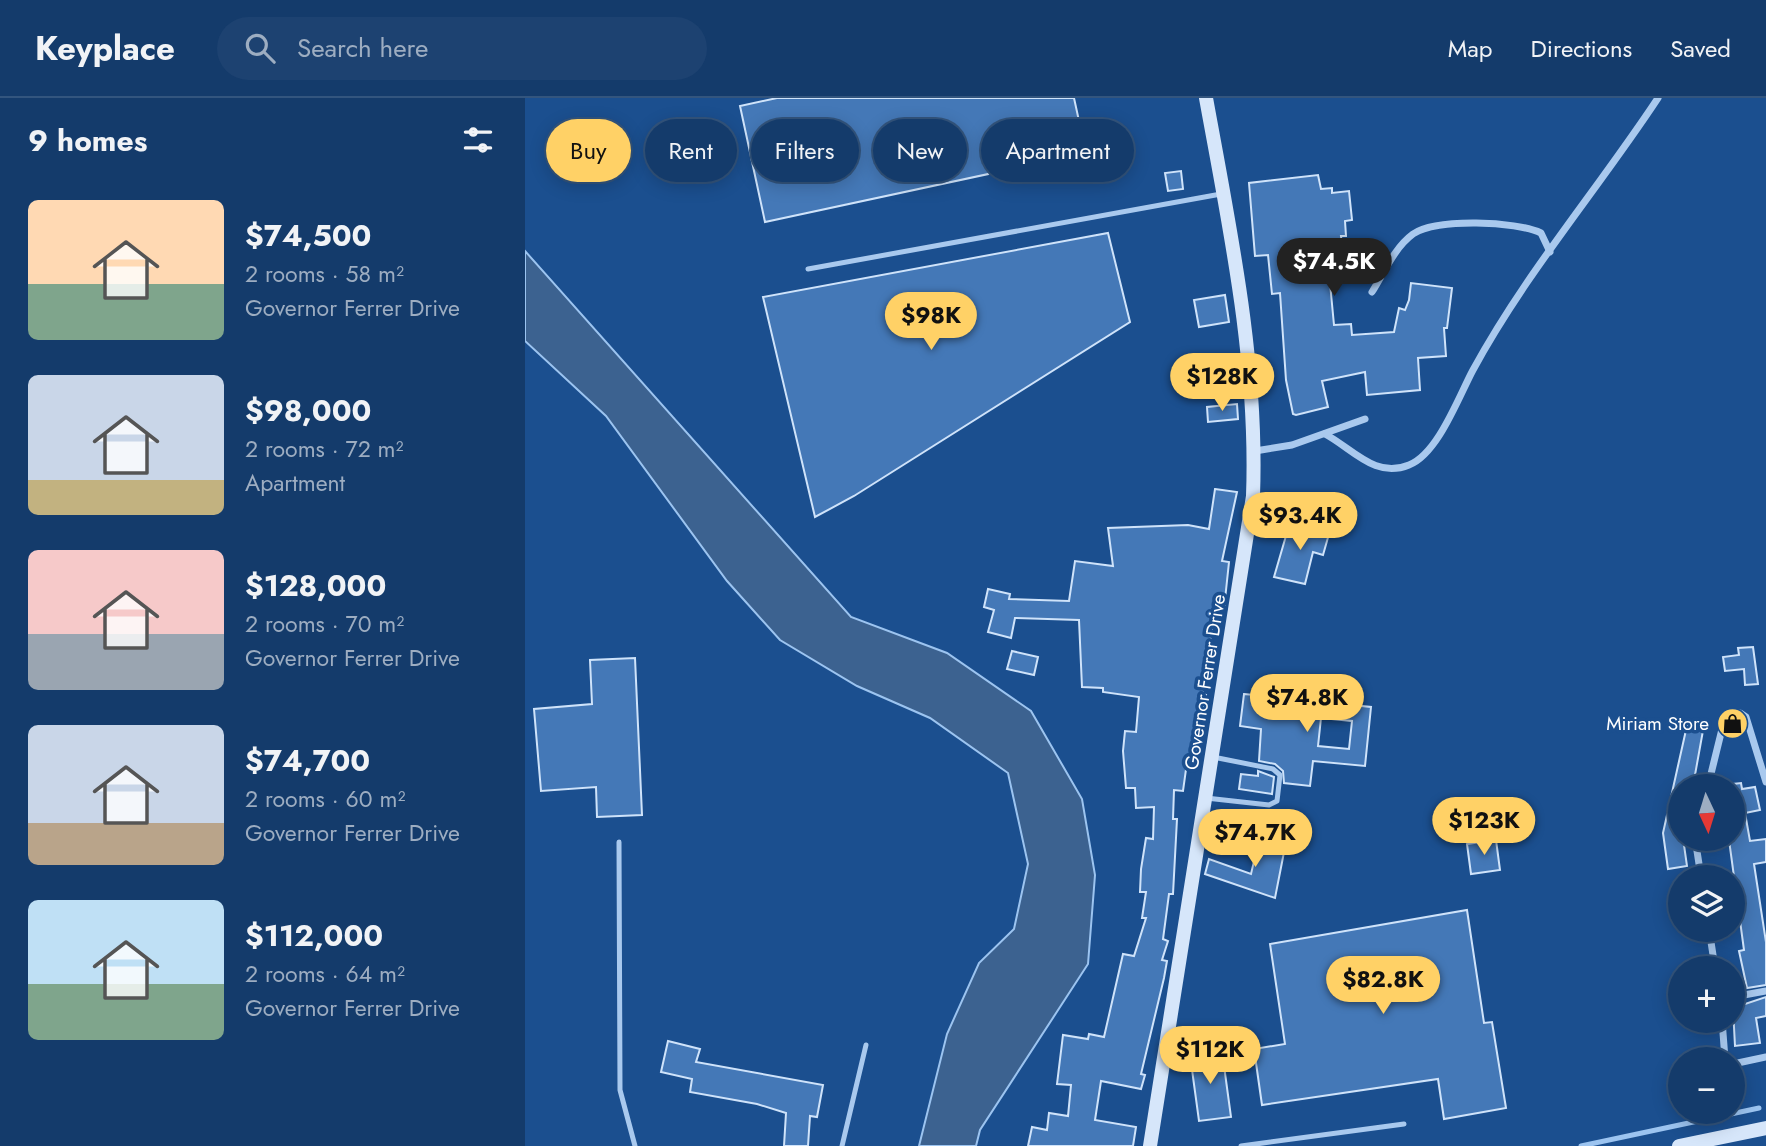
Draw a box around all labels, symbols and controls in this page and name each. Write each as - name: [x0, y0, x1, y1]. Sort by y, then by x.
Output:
- search box: [217, 17, 707, 80]
- text: Keyplace: [35, 25, 175, 72]
- icon: search: [241, 29, 279, 67]
- text: Search here: [297, 29, 428, 67]
- text: Map: [1448, 31, 1493, 66]
- text: Directions: [1531, 31, 1632, 66]
- text: Saved: [1670, 31, 1731, 66]
- text: 9 homes: [28, 119, 147, 162]
- chip: Buy: [546, 119, 631, 182]
- chip: Rent: [645, 119, 737, 182]
- chip: Filters: [751, 119, 859, 182]
- chip: New: [873, 119, 967, 182]
- chip: Apartment: [981, 119, 1134, 182]
- icon: filters: [459, 121, 497, 159]
- text: $74,500: [245, 214, 371, 257]
- icon: home: [84, 228, 168, 312]
- pin: $74.5K: [1277, 238, 1391, 298]
- text: $74.5K: [1293, 244, 1375, 278]
- text: 2 rooms · 58 m²: [245, 257, 404, 291]
- text: Governor Ferrer Drive: [245, 291, 460, 325]
- pin: $98K: [890, 292, 972, 352]
- text: $98K: [901, 298, 961, 332]
- pin: $128K: [1173, 354, 1271, 413]
- text: $128K: [1186, 359, 1258, 393]
- text: $98,000: [245, 389, 371, 432]
- icon: home: [84, 403, 168, 487]
- text: 2 rooms · 72 m²: [245, 432, 404, 466]
- text: Apartment: [245, 466, 345, 500]
- pin: $93.4K: [1243, 492, 1357, 552]
- text: $93.4K: [1258, 498, 1342, 532]
- text: $128,000: [245, 564, 386, 607]
- icon: home: [84, 578, 168, 662]
- street label: Governor Ferrer Drive: [1178, 592, 1232, 772]
- text: 2 rooms · 70 m²: [245, 607, 404, 641]
- text: Governor Ferrer Drive: [245, 641, 460, 675]
- pin: $74.8K: [1250, 674, 1364, 734]
- text: $74.8K: [1266, 680, 1348, 714]
- shop icon: Miriam Store: [1715, 706, 1749, 740]
- place label: Miriam Store: [1606, 710, 1709, 737]
- text: $74,700: [245, 739, 370, 782]
- icon: home: [84, 753, 168, 837]
- north arrow: [1668, 774, 1745, 850]
- map controls: [1668, 774, 1745, 1124]
- text: 2 rooms · 60 m²: [245, 782, 405, 816]
- pin: $123K: [1435, 798, 1533, 857]
- text: $123K: [1448, 803, 1520, 837]
- pin: $74.7K: [1198, 810, 1312, 869]
- text: $74.7K: [1214, 815, 1296, 849]
- text: Governor Ferrer Drive: [245, 816, 460, 850]
- button: layers: [1668, 865, 1745, 942]
- text: $112,000: [245, 914, 383, 957]
- icon: home: [84, 928, 168, 1012]
- pin: $82.8K: [1326, 956, 1440, 1016]
- button: +: [1668, 956, 1745, 1033]
- text: 2 rooms · 64 m²: [245, 957, 405, 991]
- text: $82.8K: [1342, 962, 1424, 996]
- text: Governor Ferrer Drive: [245, 991, 460, 1025]
- pin: $112K: [1161, 1026, 1259, 1086]
- text: $112K: [1176, 1032, 1244, 1066]
- button: −: [1668, 1047, 1745, 1124]

